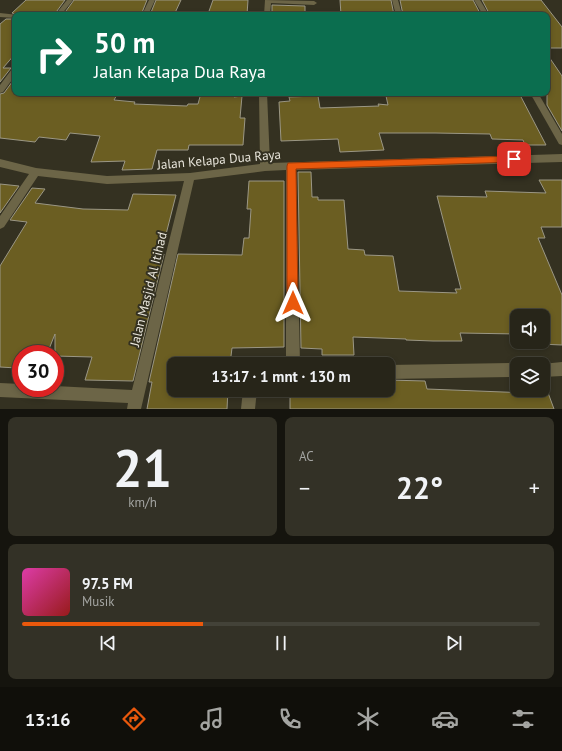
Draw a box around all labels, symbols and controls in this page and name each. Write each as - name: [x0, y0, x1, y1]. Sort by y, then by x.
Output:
- text: 50 m: [94, 24, 155, 61]
- icon: right: [28, 28, 80, 80]
- text: Jalan Kelapa Dua Raya: [94, 60, 266, 83]
- pin: [497, 142, 531, 176]
- street label: Jalan Kelapa Dua Raya: [155, 146, 282, 173]
- icon: arrive: [503, 148, 525, 170]
- street label: Jalan Masjid Al Itihad: [126, 230, 171, 349]
- position arrow: [272, 282, 314, 324]
- map controls: [510, 309, 550, 397]
- button: sound: [510, 309, 550, 349]
- speed limit sign: 30: [12, 345, 64, 397]
- button: layers: [510, 357, 550, 397]
- text: 13:17 · 1 mnt · 130 m: [211, 367, 351, 386]
- text: 21: [113, 434, 172, 501]
- text: AC: [299, 448, 314, 465]
- text: 22°: [396, 468, 443, 507]
- text: −: [299, 474, 310, 502]
- text: +: [529, 474, 540, 502]
- text: km/h: [128, 494, 157, 511]
- text: 97.5 FM: [82, 574, 133, 593]
- text: Musik: [82, 593, 114, 610]
- icon: previous: [97, 632, 119, 654]
- icon: pause: [270, 632, 292, 654]
- icon: next: [443, 632, 465, 654]
- icon: directions: [120, 705, 148, 733]
- icon: music: [198, 705, 226, 733]
- icon: phone: [276, 705, 304, 733]
- icon: climate: [354, 705, 382, 733]
- icon: car: [431, 705, 459, 733]
- icon: filters: [509, 705, 537, 733]
- text: 13:16: [25, 708, 71, 731]

